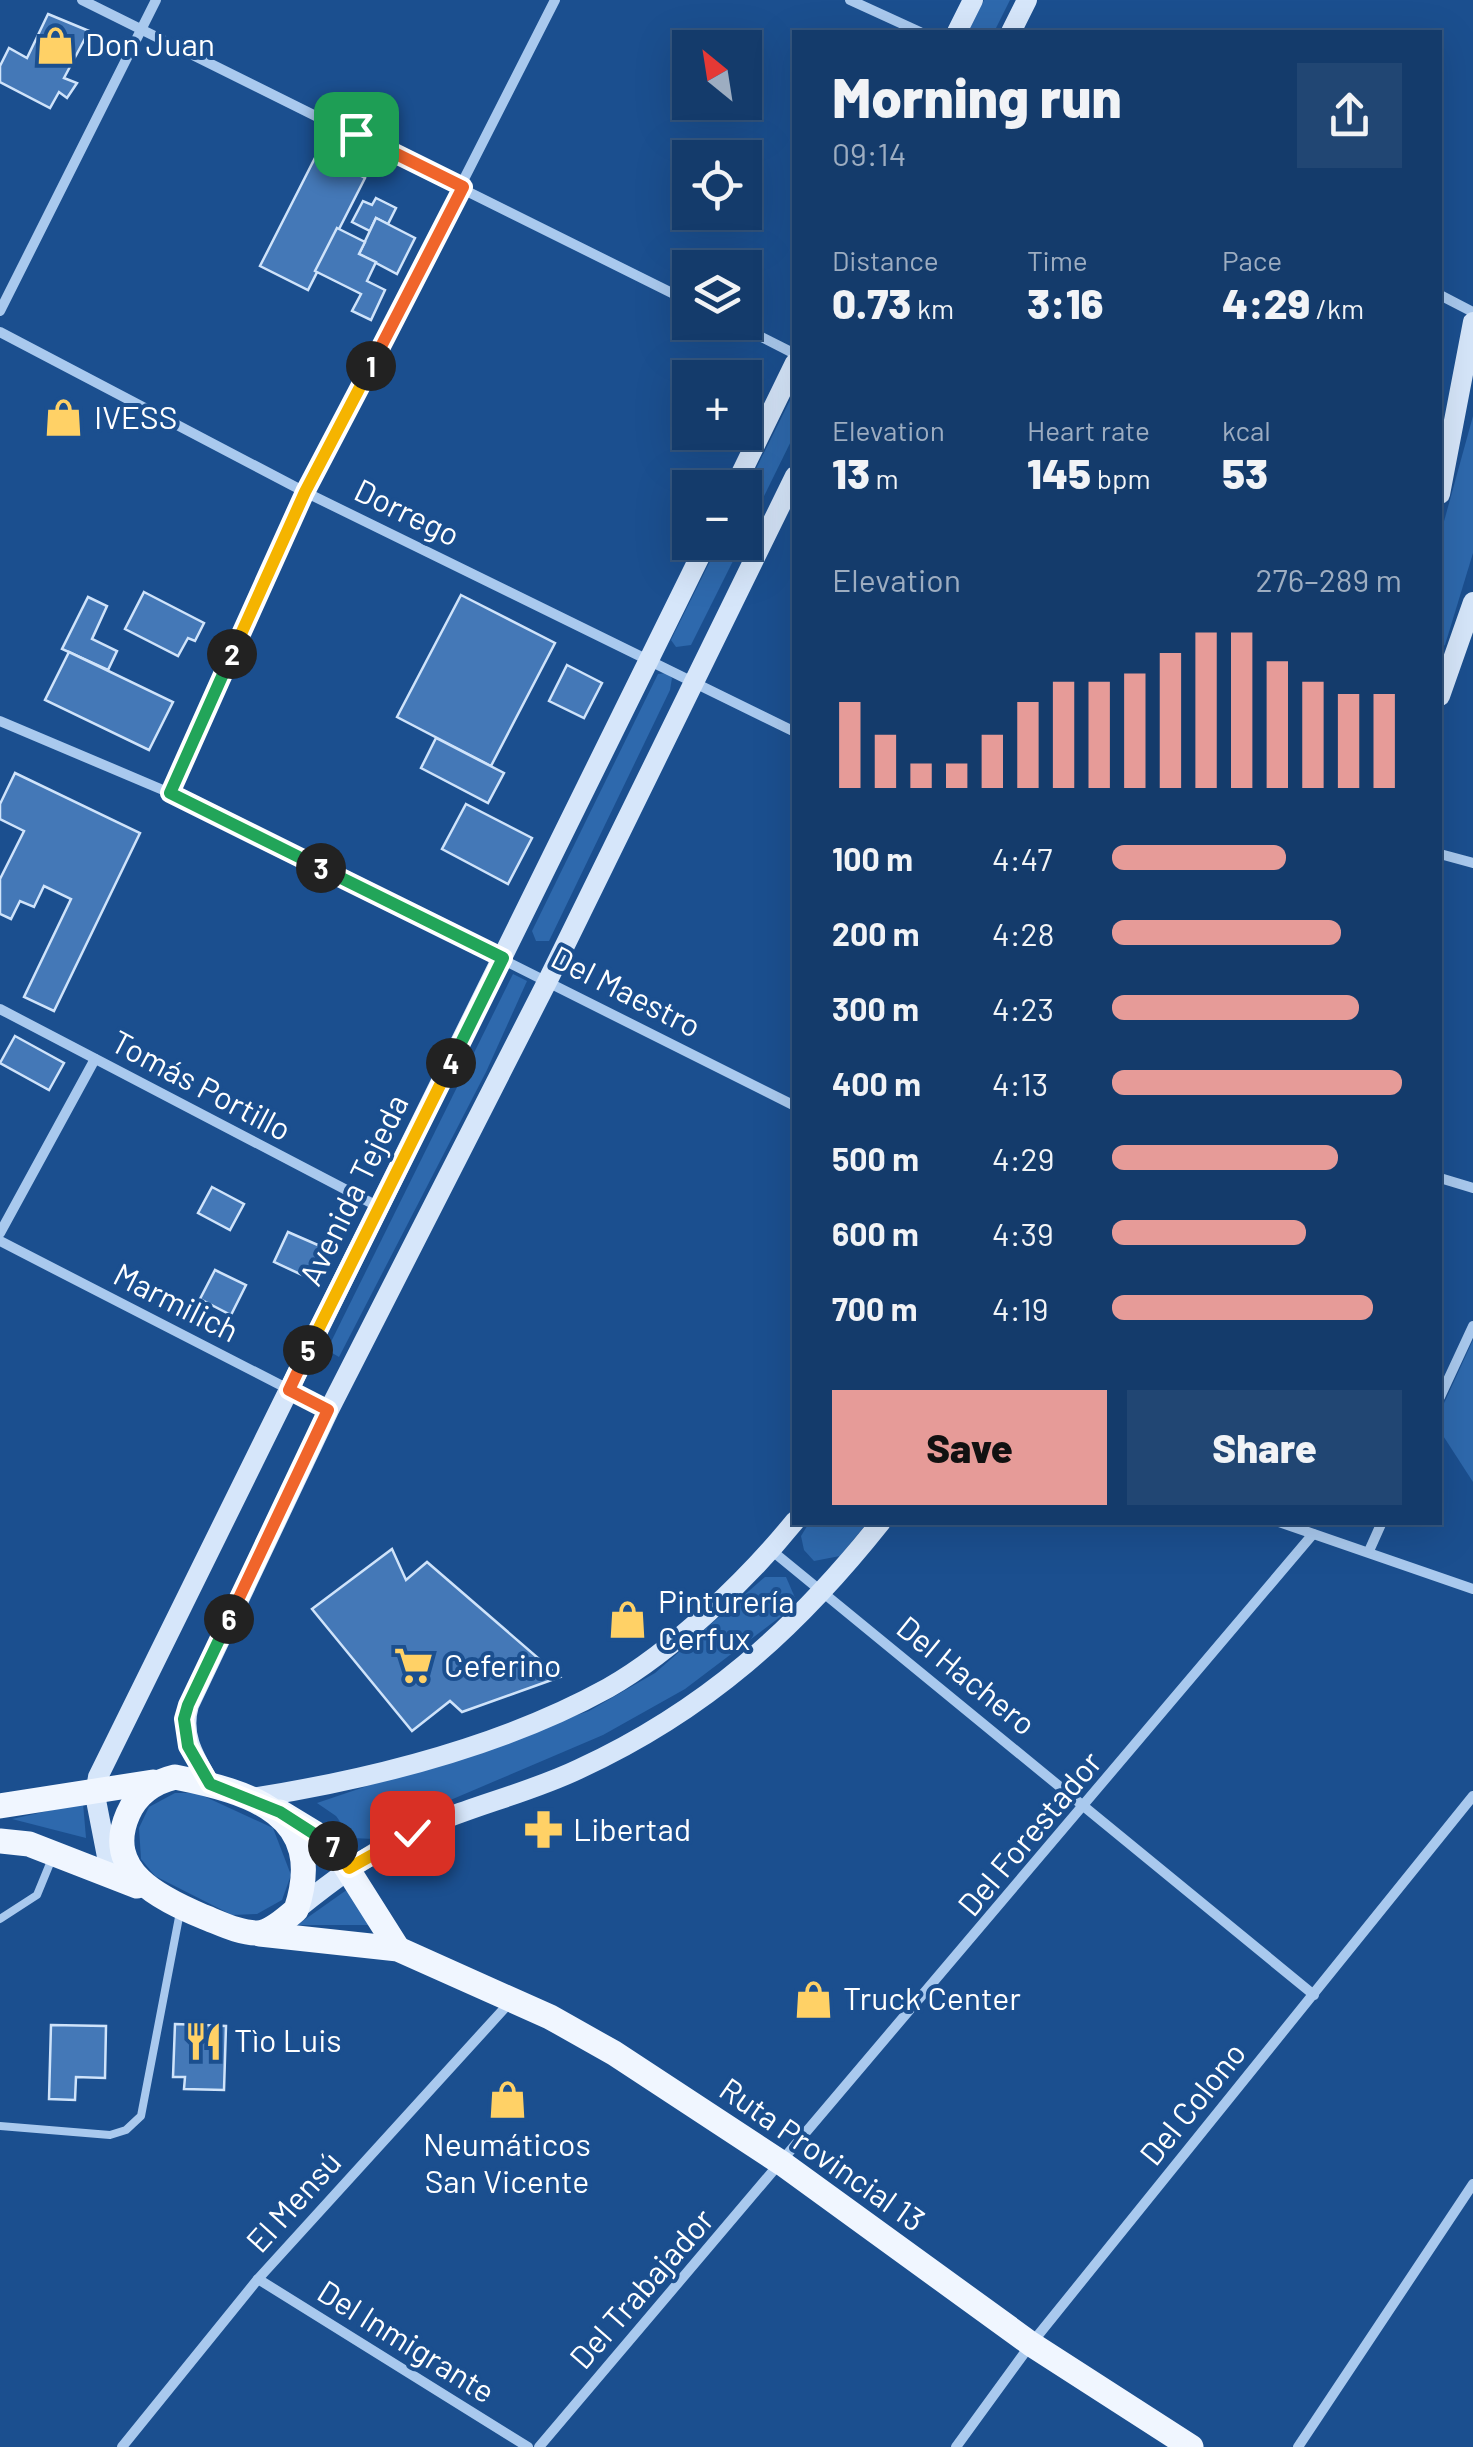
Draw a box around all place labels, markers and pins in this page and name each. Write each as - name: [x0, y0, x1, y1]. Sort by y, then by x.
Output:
- shop icon: Don Juan: [34, 24, 76, 66]
- place label: Don Juan: [85, 24, 215, 62]
- pin: [314, 92, 399, 177]
- pin: 1: [346, 341, 396, 391]
- shop icon: IVESS: [43, 397, 85, 439]
- place label: IVESS: [94, 397, 177, 435]
- pin: 2: [207, 629, 257, 679]
- pin: 3: [296, 843, 346, 893]
- pin: 4: [426, 1038, 476, 1088]
- pin: 5: [283, 1325, 333, 1375]
- place label: Pinturería Cerfux: [658, 1581, 794, 1656]
- pin: 6: [204, 1594, 254, 1644]
- shop icon: Pinturería Cerfux: [607, 1599, 649, 1641]
- supermarket icon: Ceferino: [393, 1645, 435, 1687]
- place label: Ceferino: [444, 1645, 561, 1683]
- pin: [370, 1791, 455, 1876]
- pharmacy icon: Libertad: [522, 1809, 564, 1851]
- place label: Libertad: [573, 1809, 691, 1847]
- pin: 7: [308, 1821, 358, 1871]
- shop icon: Truck Center: [792, 1978, 834, 2020]
- place label: Truck Center: [843, 1978, 1021, 2016]
- restaurant icon: Tìo Luis: [183, 2020, 225, 2062]
- place label: Tìo Luis: [234, 2020, 342, 2058]
- shop icon: Neumáticos San Vicente: [486, 2079, 528, 2121]
- place label: Neumáticos San Vicente: [423, 2124, 591, 2199]

